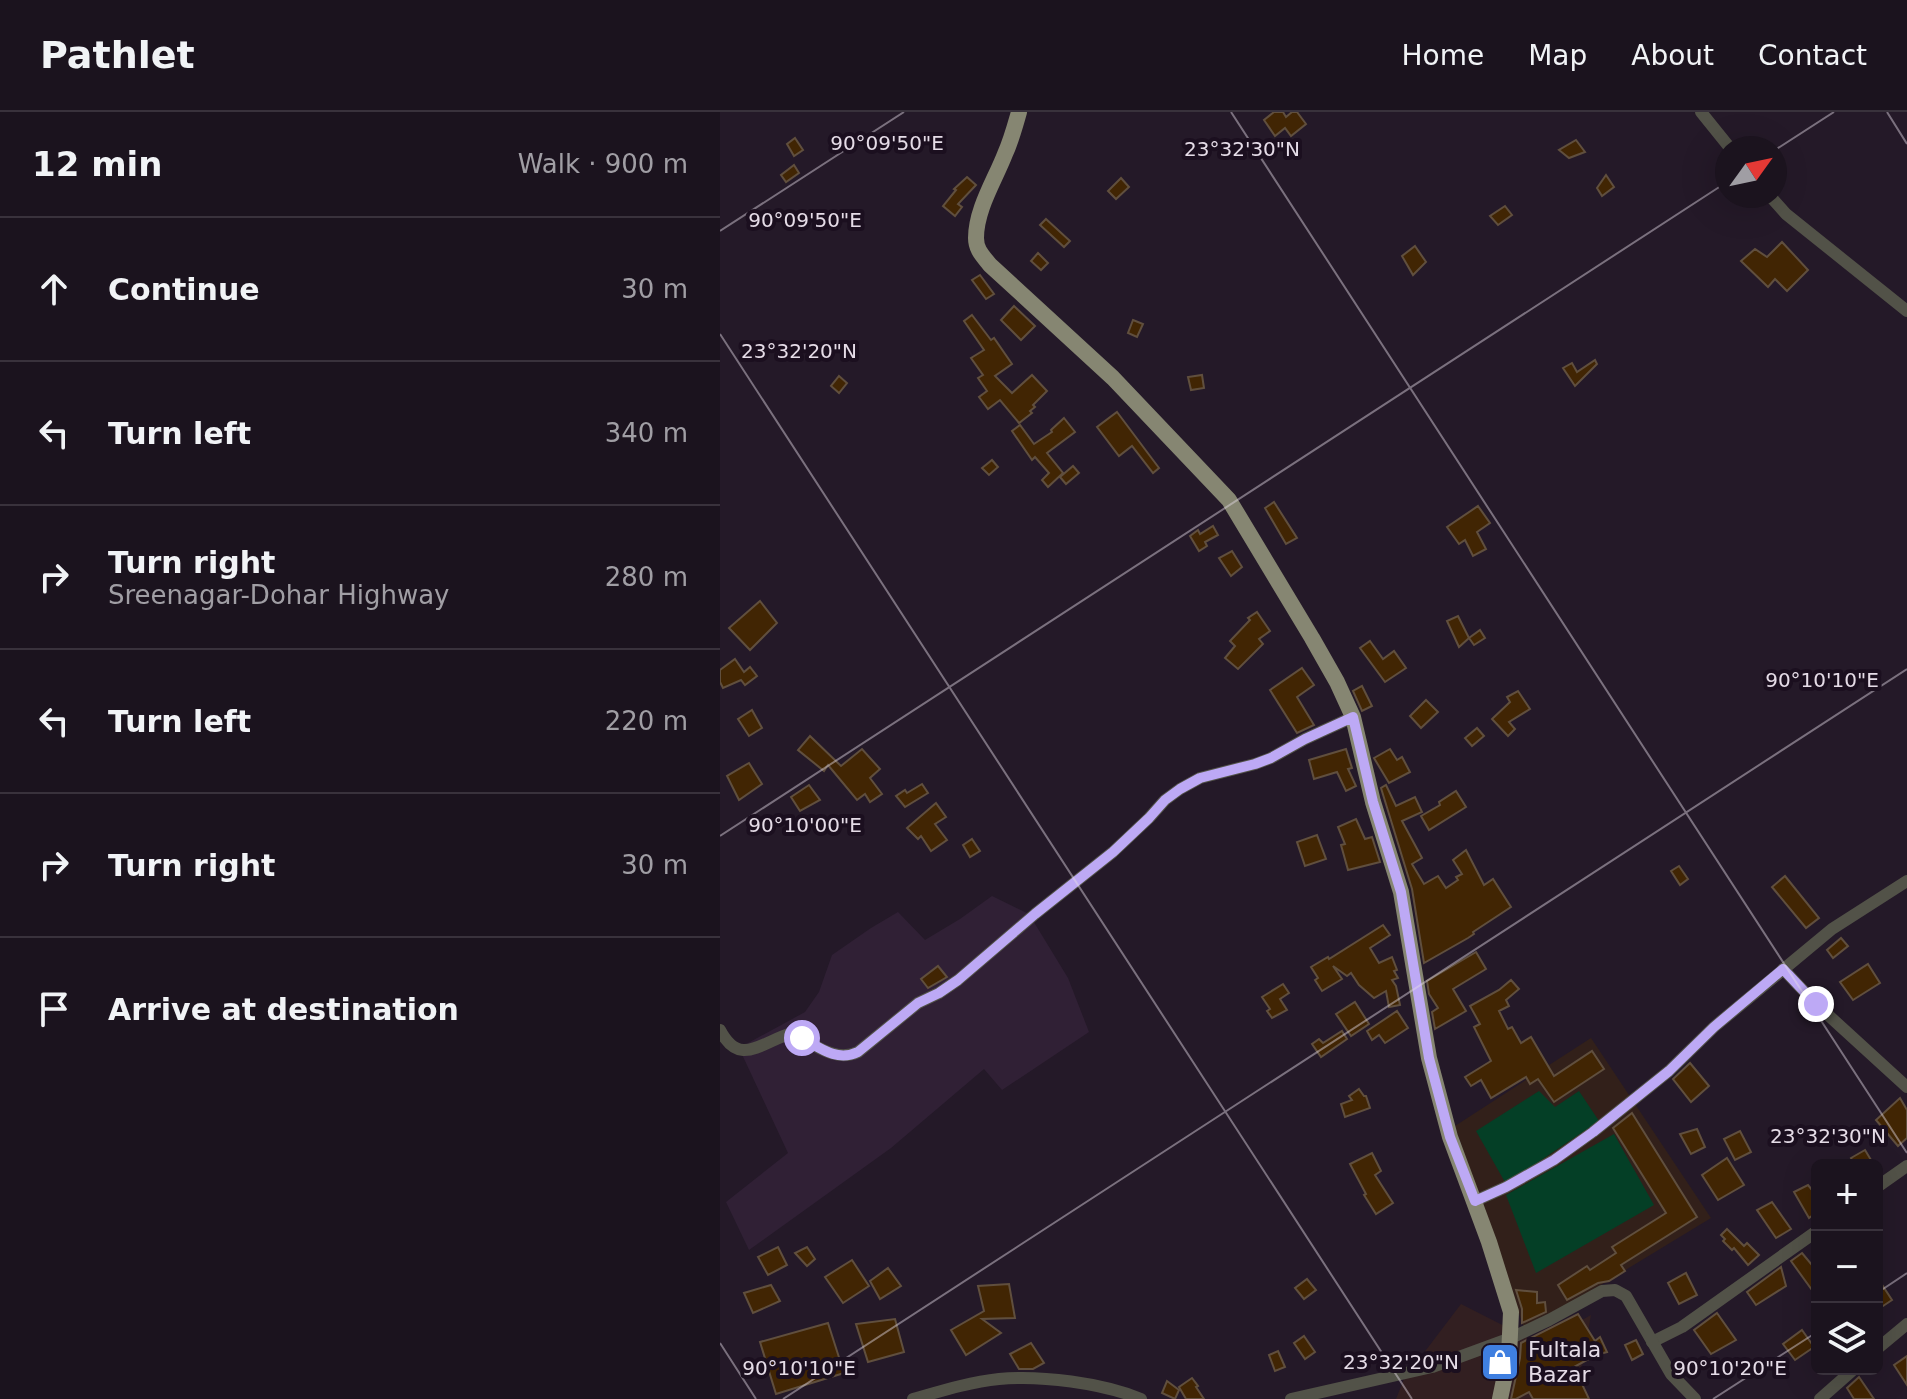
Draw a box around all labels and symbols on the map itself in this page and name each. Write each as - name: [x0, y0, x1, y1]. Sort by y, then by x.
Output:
- text: 90°09'50"E: [830, 131, 944, 155]
- north arrow: [1715, 136, 1787, 208]
- text: 23°32'30"N: [1184, 137, 1300, 161]
- text: 90°09'50"E: [748, 208, 862, 232]
- text: 23°32'20"N: [741, 339, 857, 363]
- text: 90°10'10"E: [1765, 668, 1879, 692]
- text: 90°10'00"E: [748, 813, 862, 837]
- route end: [1798, 986, 1834, 1022]
- route start: [784, 1020, 820, 1056]
- text: 23°32'30"N: [1770, 1124, 1886, 1148]
- place label: Fultala Bazar: [1528, 1337, 1601, 1387]
- shop icon: Fultala Bazar: [1479, 1341, 1521, 1383]
- text: 23°32'20"N: [1343, 1350, 1459, 1374]
- text: 90°10'10"E: [742, 1356, 856, 1380]
- text: 90°10'20"E: [1673, 1356, 1787, 1380]

